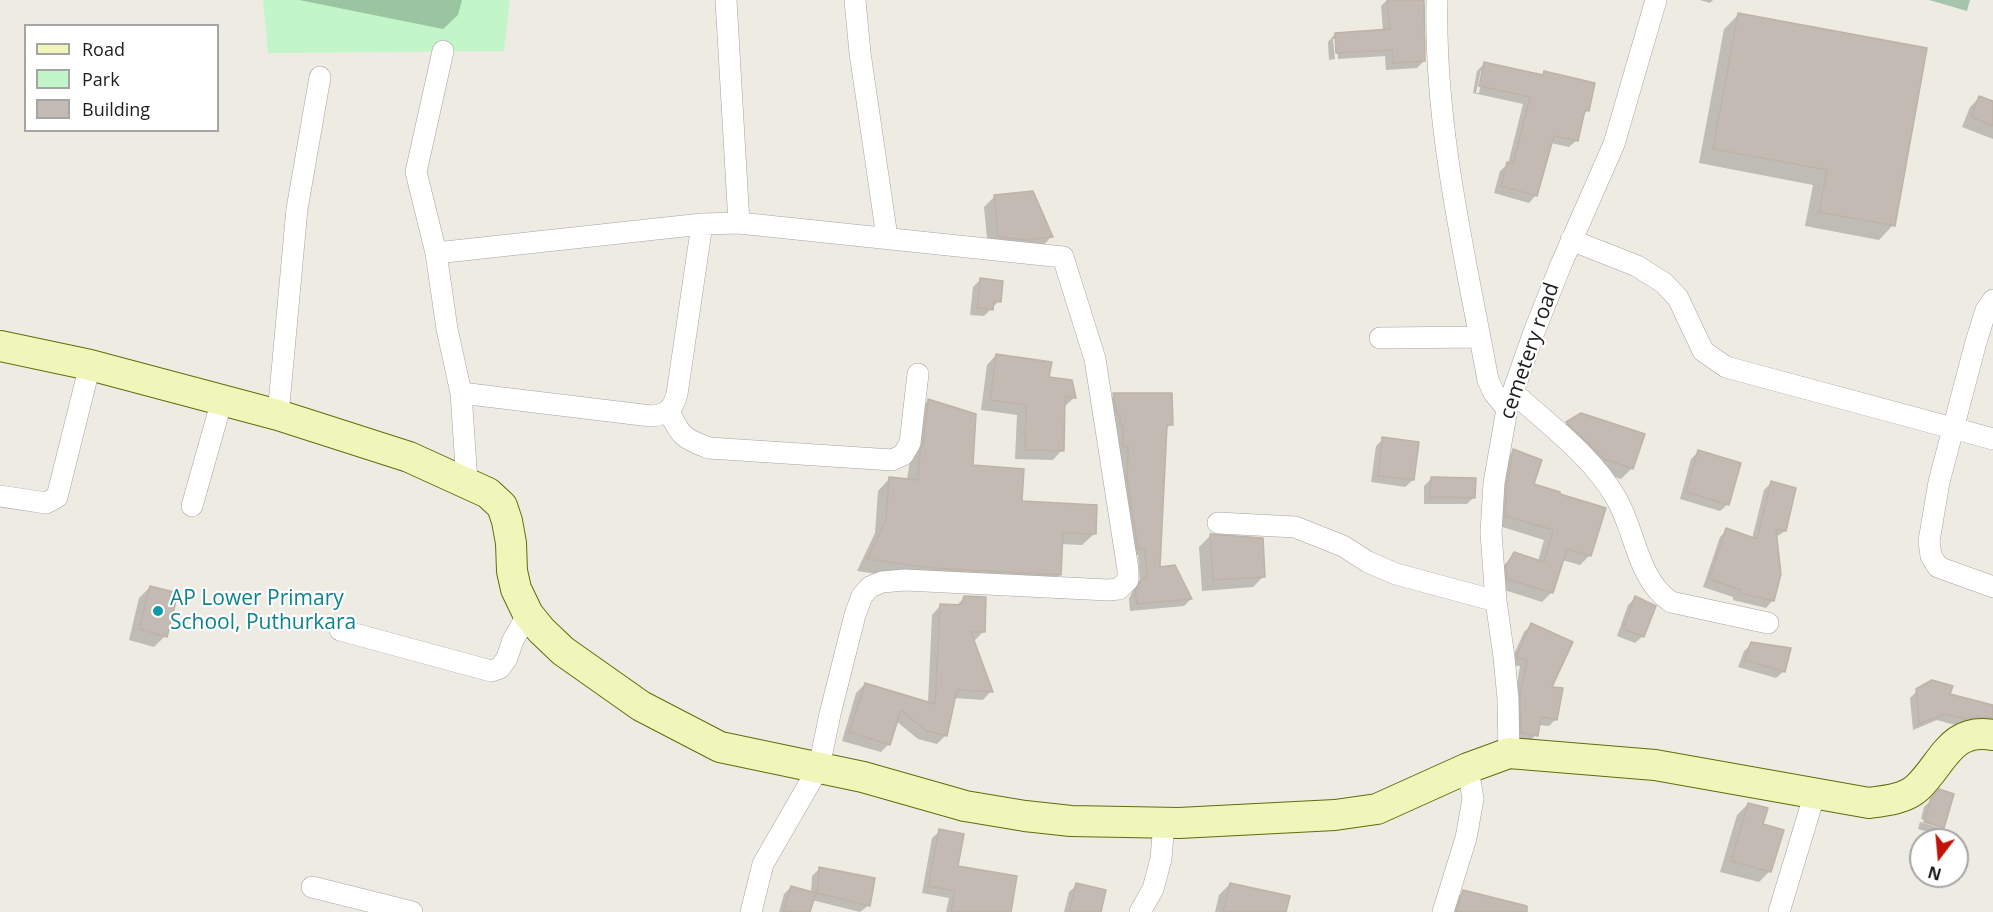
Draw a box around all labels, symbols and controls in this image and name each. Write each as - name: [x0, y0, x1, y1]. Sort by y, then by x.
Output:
- legend: [24, 24, 219, 132]
- text: Road: [82, 37, 125, 61]
- text: Park: [82, 67, 120, 91]
- text: Building: [82, 97, 150, 121]
- street label: cemetery road: [1495, 279, 1565, 423]
- place label: AP Lower Primary School, Puthurkara: [170, 586, 356, 636]
- marker: AP Lower Primary School, Puthurkara: [151, 604, 165, 618]
- north arrow: [1909, 828, 1969, 888]
- text: N: [1925, 861, 1944, 886]

